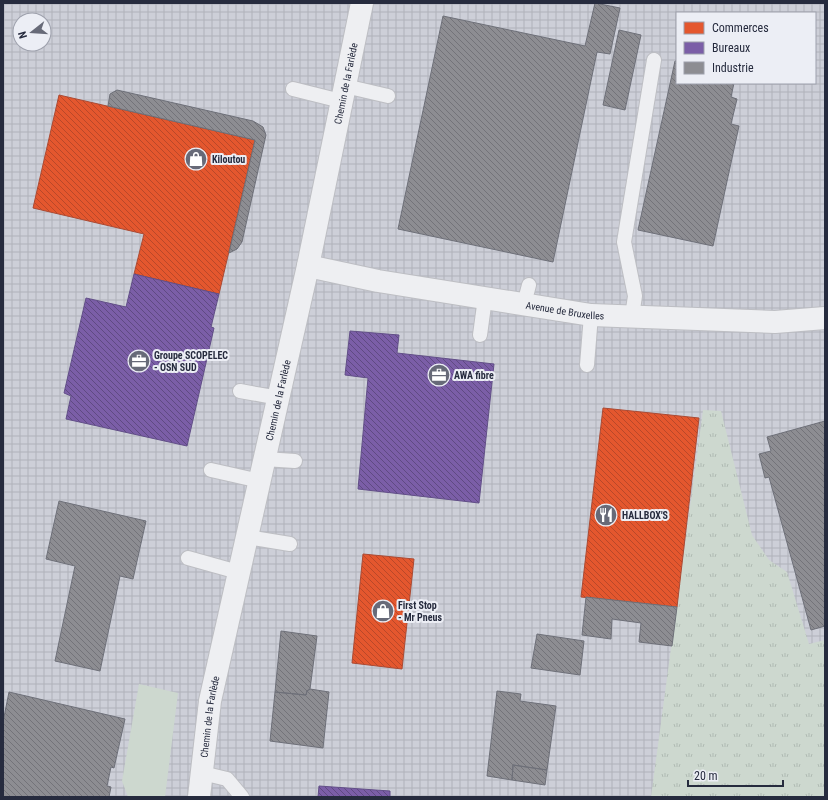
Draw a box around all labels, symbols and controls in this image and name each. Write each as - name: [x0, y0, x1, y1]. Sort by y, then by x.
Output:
- north arrow: [12, 12, 52, 52]
- legend: [676, 12, 816, 84]
- text: Commerces: [712, 21, 769, 35]
- text: N: [16, 29, 30, 40]
- text: Bureaux: [712, 41, 750, 55]
- street label: Chemin de la Farlède: [332, 42, 360, 125]
- text: Industrie: [712, 61, 754, 75]
- shop icon: Kiloutou: [183, 146, 209, 172]
- place label: Kiloutou: [212, 154, 245, 165]
- street label: Avenue de Bruxelles: [525, 300, 605, 322]
- office icon: Groupe SCOPELEC - OSN SUD: [126, 348, 152, 374]
- place label: Groupe SCOPELEC - OSN SUD: [154, 350, 228, 373]
- street label: Chemin de la Farlède: [264, 358, 293, 442]
- office icon: AWA fibre: [426, 362, 452, 388]
- place label: AWA fibre: [454, 370, 494, 381]
- restaurant icon: HALLBOX'S: [593, 502, 619, 528]
- place label: HALLBOX'S: [622, 510, 669, 521]
- shop icon: First Stop - Mr Pneus: [370, 598, 396, 624]
- place label: First Stop - Mr Pneus: [398, 600, 442, 623]
- street label: Chemin de la Farlède: [199, 675, 222, 758]
- scale bar: [688, 762, 783, 788]
- text: 20 m: [694, 769, 718, 783]

